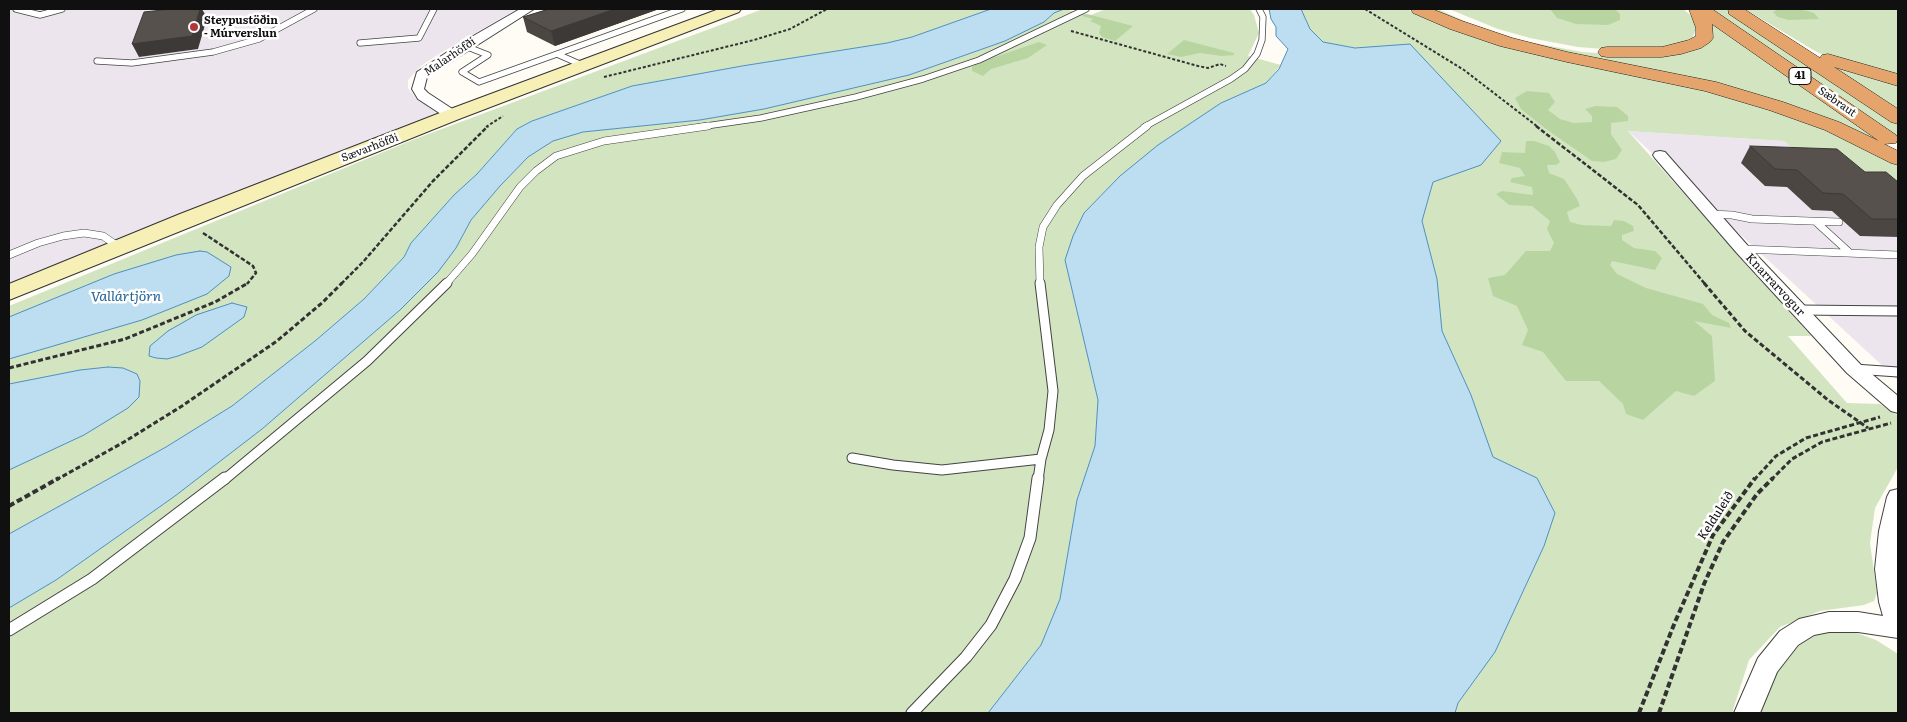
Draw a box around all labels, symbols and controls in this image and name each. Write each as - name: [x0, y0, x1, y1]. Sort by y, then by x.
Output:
- place label: Steypustöðin - Múrverslun: [204, 14, 278, 40]
- marker: Steypustöðin - Múrverslun: [188, 21, 200, 33]
- street label: Malarhöfði: [422, 35, 478, 79]
- road number: 41: [1789, 68, 1811, 84]
- street label: Sæbraut: [1815, 84, 1859, 120]
- street label: Sævarhöfði: [340, 131, 400, 165]
- street label: Knarrarvogur: [1742, 251, 1808, 319]
- water label: Vallártjörn: [91, 289, 161, 305]
- street label: Kelduleið: [1695, 489, 1737, 543]

